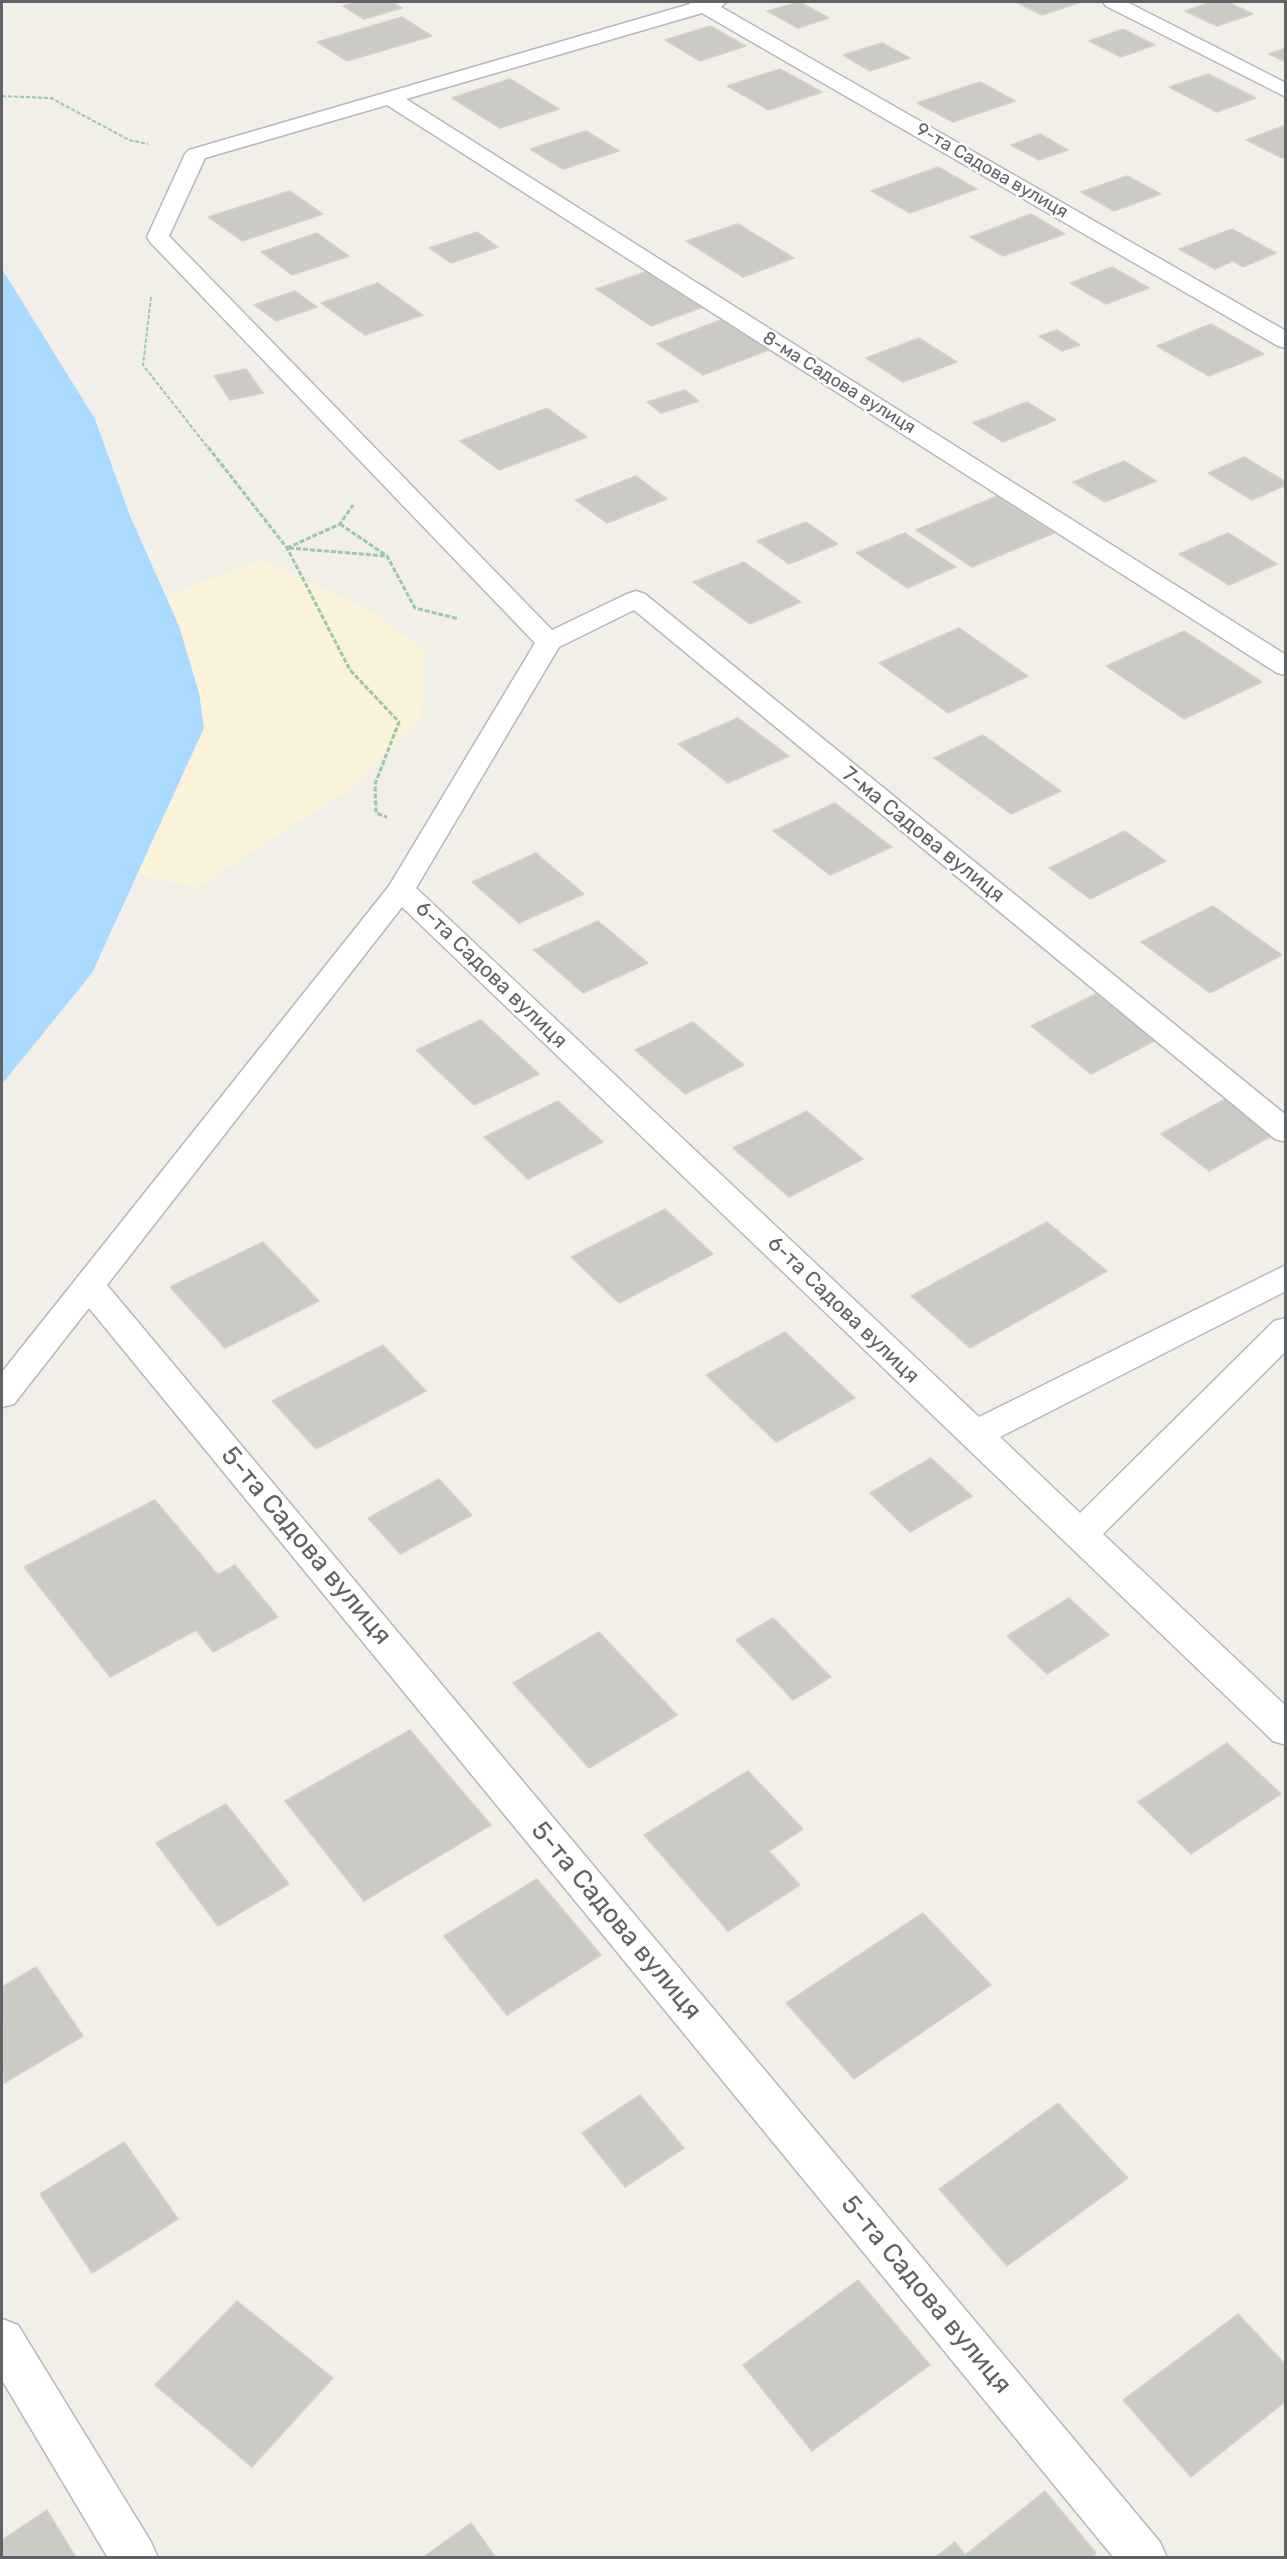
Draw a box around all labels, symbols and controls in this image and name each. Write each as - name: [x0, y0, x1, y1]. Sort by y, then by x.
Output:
- street label: 9-та Садова вулиця: [912, 119, 1072, 223]
- street label: 8-ма Садова вулиця: [759, 327, 919, 439]
- street label: 7-ма Садова вулиця: [837, 762, 1009, 908]
- street label: 6-та Садова вулиця: [410, 896, 572, 1054]
- street label: 6-та Садова вулиця: [762, 1231, 924, 1389]
- street label: 5-та Садова вулиця: [214, 1441, 398, 1651]
- street label: 5-та Садова вулиця: [524, 1816, 708, 2026]
- street label: 5-та Садова вулиця: [834, 2190, 1018, 2400]

